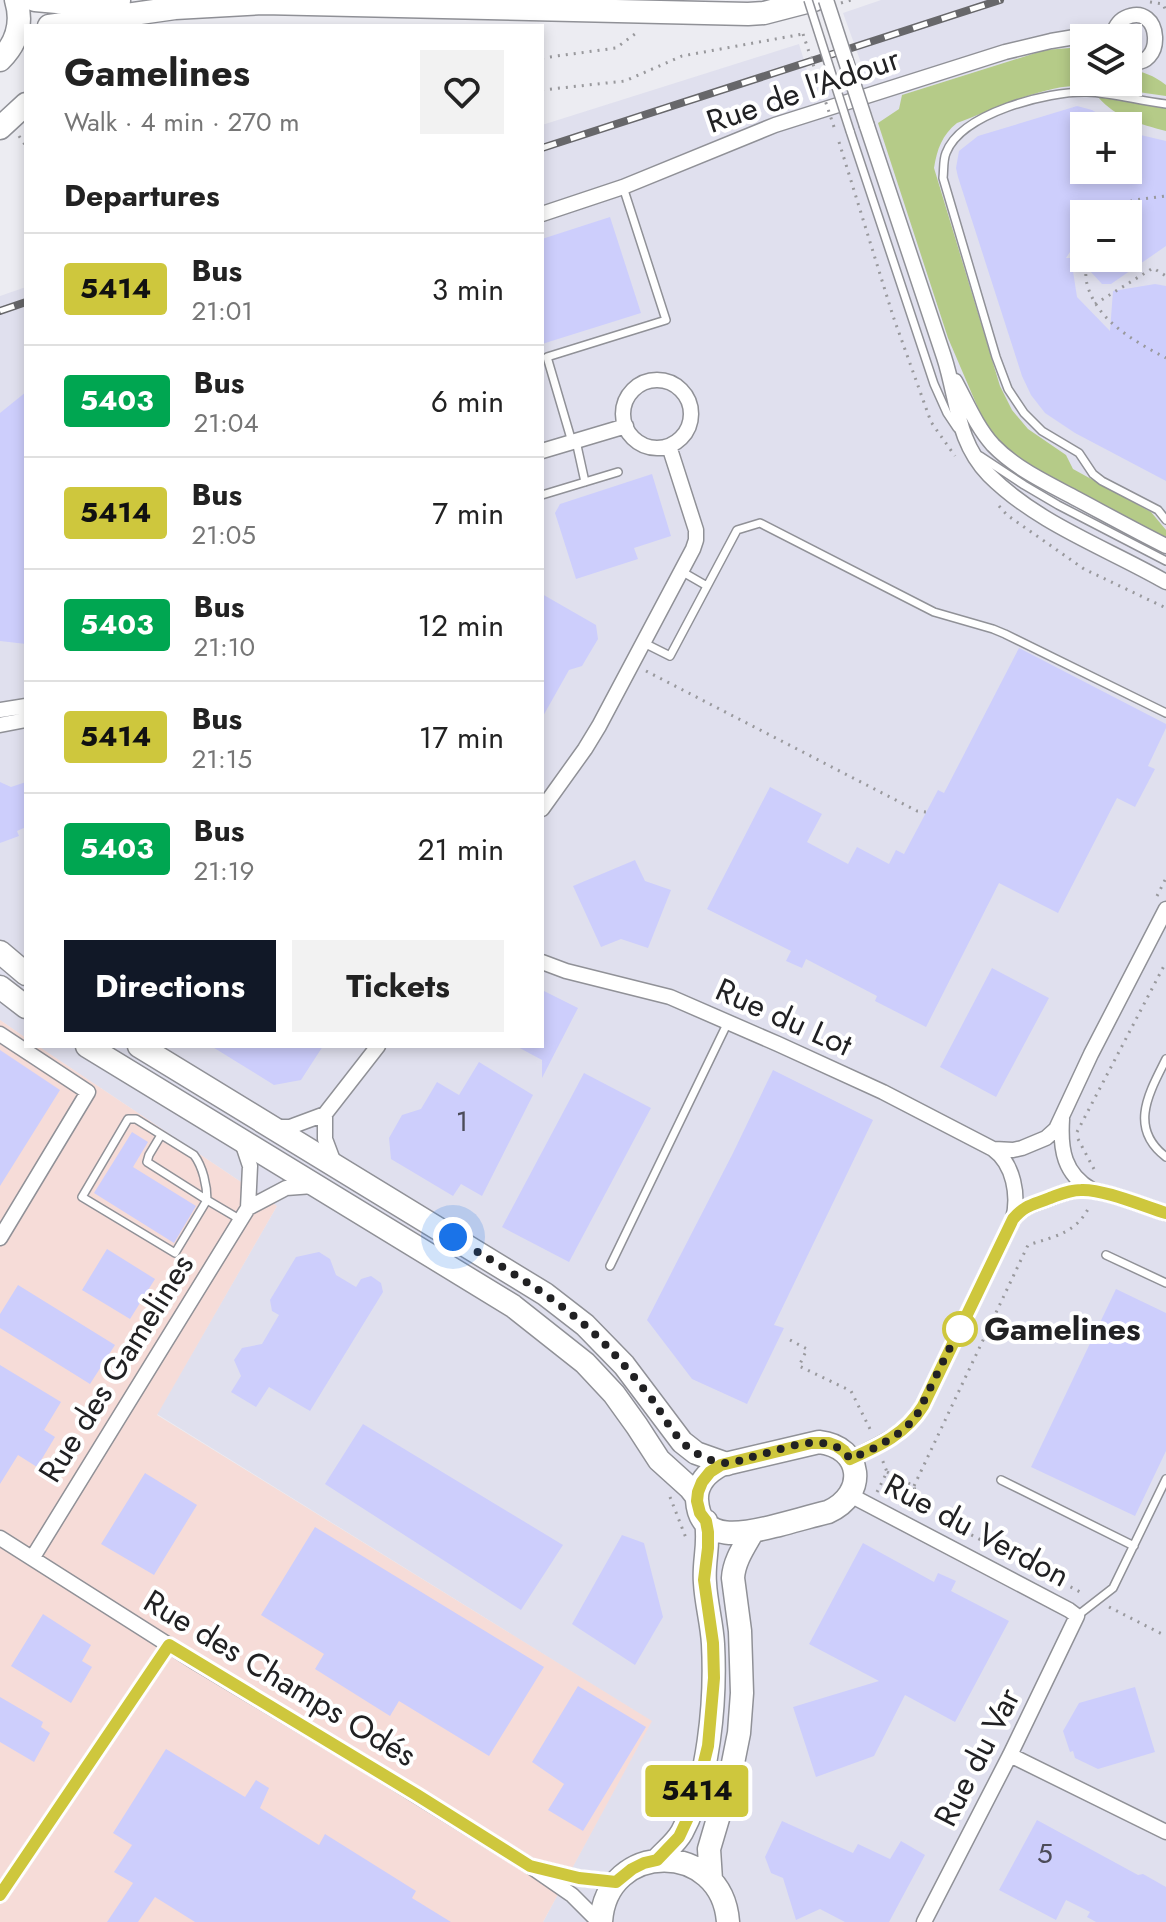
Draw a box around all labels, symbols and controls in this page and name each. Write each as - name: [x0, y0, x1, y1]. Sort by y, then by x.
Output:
- map controls: [1070, 24, 1142, 272]
- button: layers: [1070, 24, 1142, 96]
- street label: Rue de l'Adour: [700, 35, 906, 145]
- text: Gamelines: [64, 45, 250, 100]
- button: heart: [420, 50, 504, 134]
- text: Walk · 4 min · 270 m: [64, 103, 300, 141]
- button: +: [1070, 112, 1142, 184]
- text: Departures: [64, 174, 220, 217]
- button: −: [1070, 200, 1142, 272]
- text: Bus: [191, 249, 242, 292]
- text: 5414: [80, 268, 151, 309]
- text: 3 min: [432, 268, 504, 311]
- text: 21:01: [191, 292, 253, 330]
- text: Bus: [194, 361, 244, 404]
- text: 5403: [80, 380, 154, 421]
- text: 6 min: [431, 380, 504, 423]
- text: 21:04: [194, 404, 259, 442]
- text: Bus: [191, 473, 242, 516]
- text: 5414: [80, 492, 151, 533]
- text: 7 min: [432, 492, 504, 535]
- text: 21:05: [191, 516, 256, 554]
- text: Bus: [194, 585, 244, 628]
- text: 5403: [80, 604, 154, 645]
- text: 12 min: [417, 604, 504, 647]
- text: 21:10: [194, 628, 255, 666]
- text: Bus: [191, 697, 242, 740]
- text: 5414: [80, 716, 151, 757]
- text: 17 min: [419, 716, 504, 759]
- text: 21:15: [191, 740, 252, 778]
- text: Bus: [194, 809, 244, 852]
- text: 5403: [80, 828, 154, 869]
- text: 21 min: [417, 828, 504, 871]
- text: 21:19: [194, 852, 255, 890]
- button: Directions: [64, 940, 276, 1032]
- button: Tickets: [292, 940, 504, 1032]
- street label: Rue du Lot: [708, 967, 860, 1068]
- house number: 1: [456, 1101, 468, 1142]
- your location: [433, 1217, 473, 1257]
- street label: Rue des Gamelines: [27, 1245, 205, 1491]
- place label: Gamelines: [984, 1306, 1141, 1352]
- marker: Gamelines: [943, 1312, 977, 1346]
- street label: Rue du Verdon: [876, 1462, 1078, 1598]
- street label: Rue des Champs Odés: [135, 1578, 425, 1778]
- street label: Rue du Var: [923, 1680, 1031, 1834]
- line badge: 5414: [641, 1765, 753, 1817]
- text: 5414: [661, 1770, 733, 1811]
- house number: 5: [1037, 1833, 1053, 1874]

